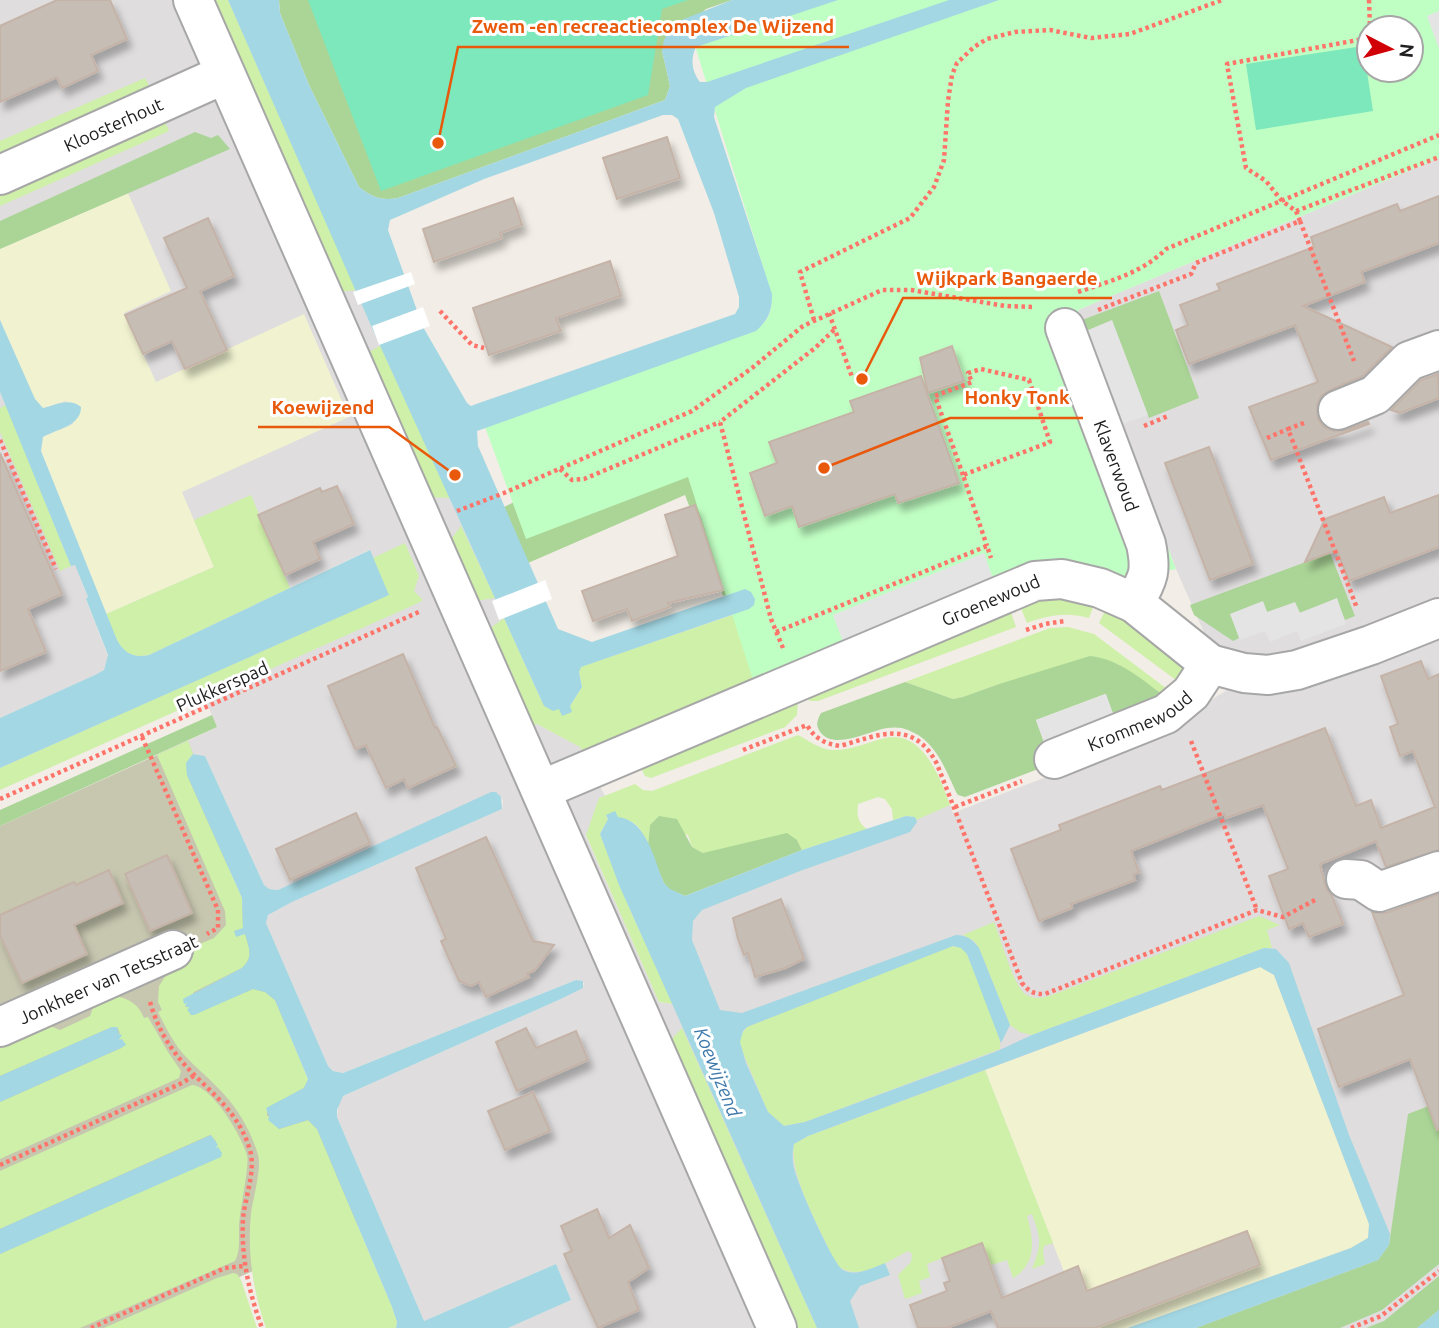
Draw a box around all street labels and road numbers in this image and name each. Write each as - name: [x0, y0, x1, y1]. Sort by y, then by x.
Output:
- street label: Kloosterhout: [60, 93, 166, 155]
- street label: Klaverwoud: [1090, 417, 1143, 514]
- street label: Groenewoud: [938, 570, 1043, 629]
- street label: Plukkerspad: [173, 657, 271, 715]
- street label: Krommewoud: [1084, 687, 1196, 755]
- street label: Jonkheer van Tetsstraat: [16, 931, 200, 1027]

